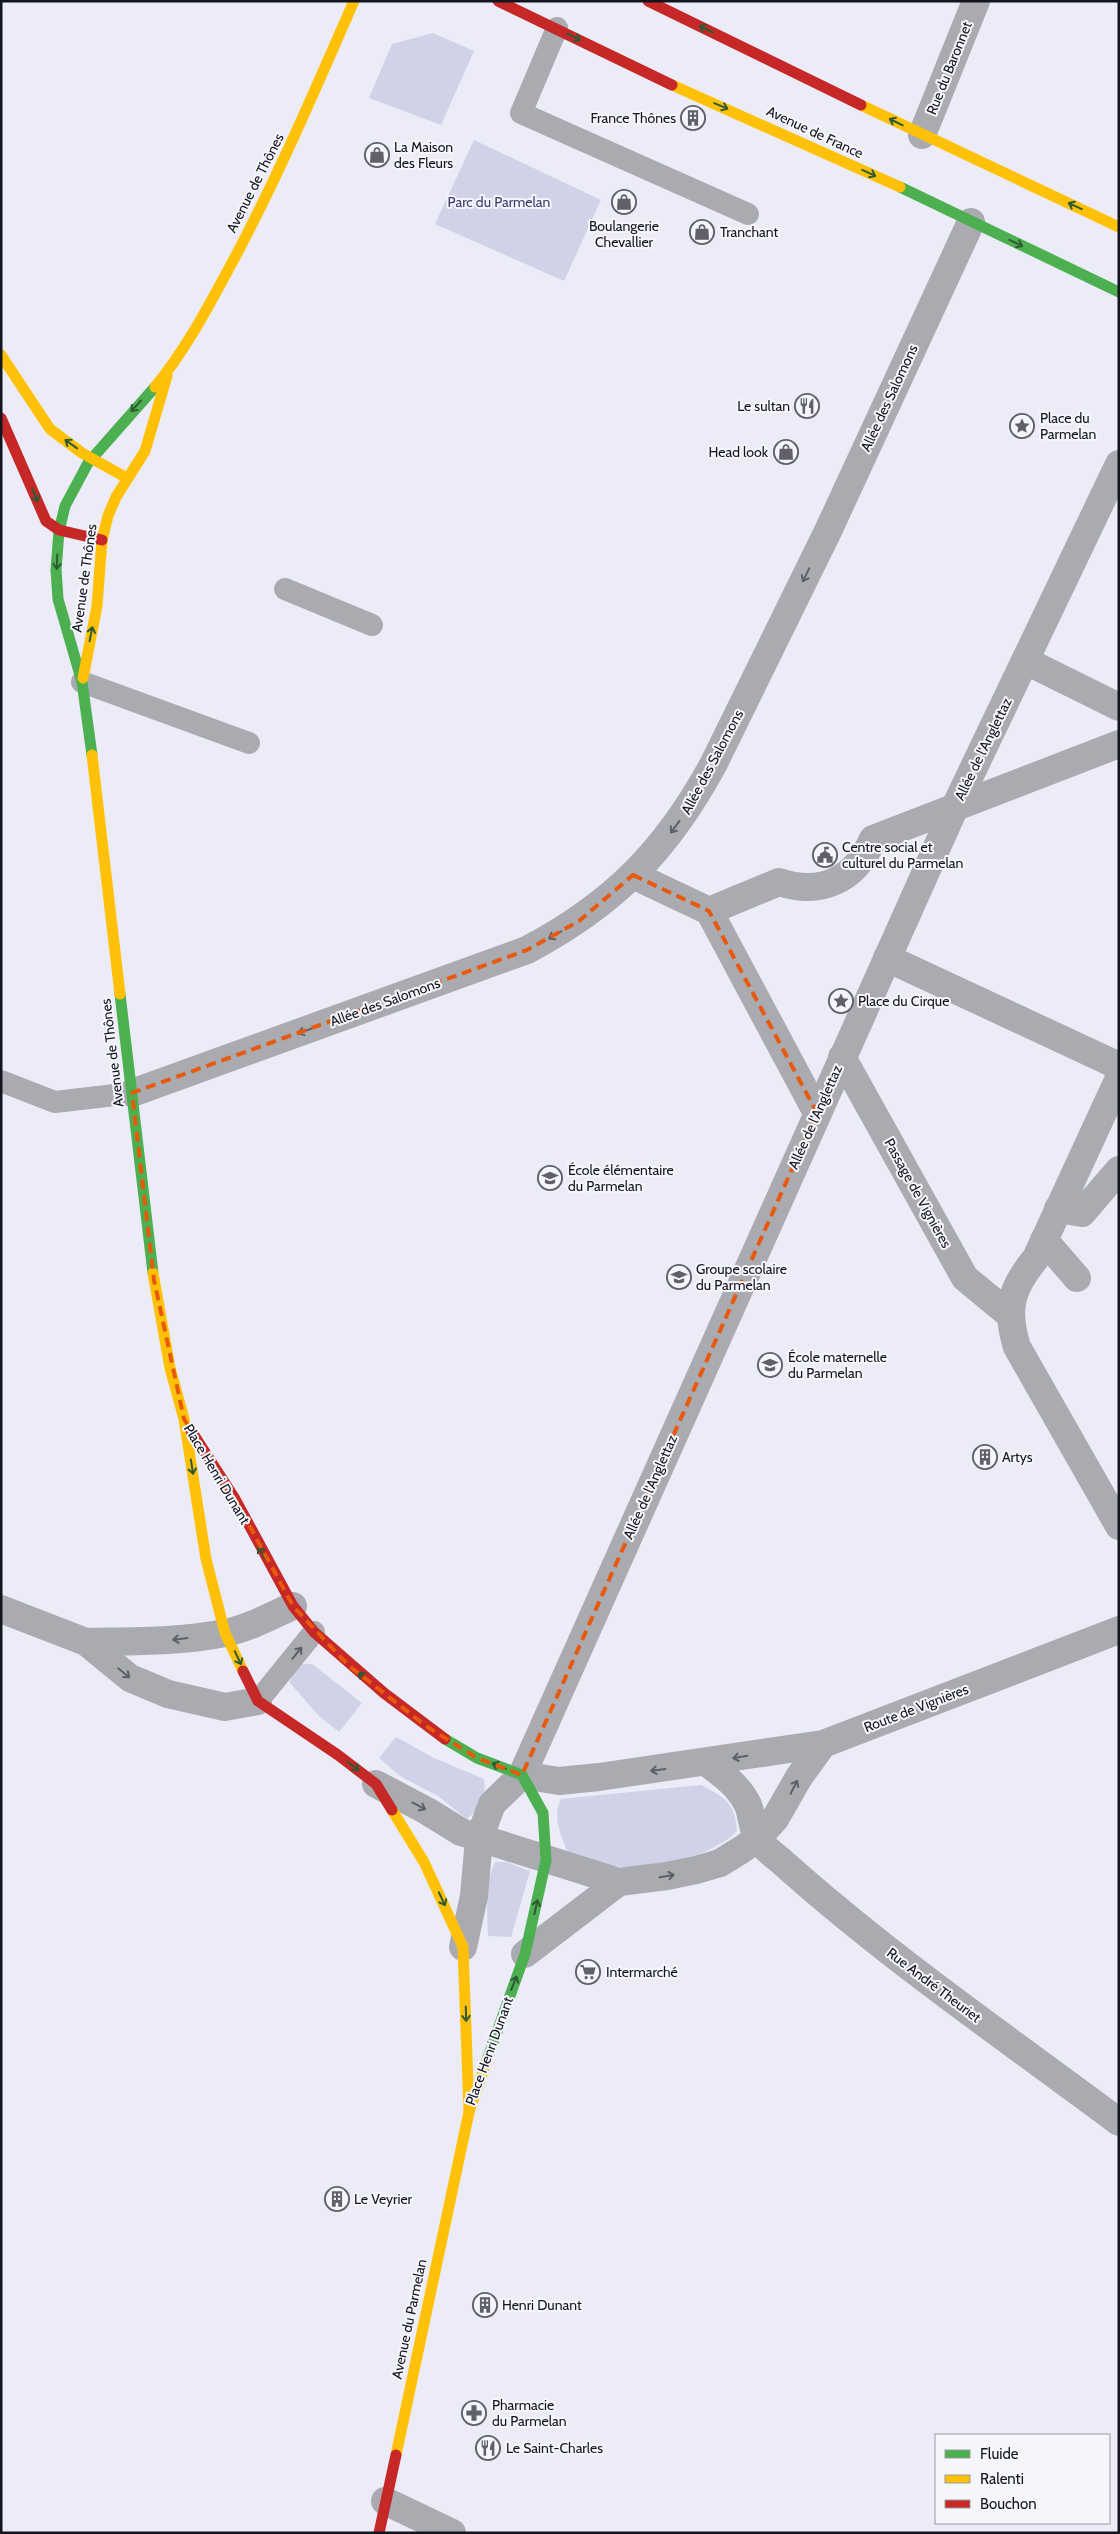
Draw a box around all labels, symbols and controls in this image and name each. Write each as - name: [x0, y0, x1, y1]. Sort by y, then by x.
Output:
- street label: Rue du Baronnet: [922, 19, 976, 117]
- one-way arrow: [699, 24, 714, 34]
- one-way arrow: [566, 33, 581, 42]
- one-way arrow: [713, 102, 728, 112]
- street label: Avenue de France: [764, 102, 866, 162]
- building icon: France Thônes: [680, 105, 706, 131]
- place label: France Thônes: [590, 109, 676, 127]
- one-way arrow: [889, 117, 904, 126]
- street label: Avenue de Thônes: [222, 130, 288, 236]
- place label: La Maison des Fleurs: [394, 138, 453, 172]
- shop icon: La Maison des Fleurs: [364, 142, 390, 168]
- one-way arrow: [861, 169, 876, 178]
- shop icon: Boulangerie Chevallier: [611, 189, 637, 215]
- park label: Parc du Parmelan: [448, 193, 551, 211]
- one-way arrow: [1067, 201, 1082, 211]
- place label: Boulangerie Chevallier: [589, 217, 659, 251]
- shop icon: Tranchant: [689, 219, 715, 245]
- place label: Tranchant: [720, 223, 778, 241]
- one-way arrow: [1008, 239, 1023, 249]
- street label: Allée des Salomons: [856, 342, 922, 454]
- restaurant icon: Le sultan: [794, 393, 820, 419]
- place label: Le sultan: [737, 397, 790, 415]
- one-way arrow: [130, 400, 142, 413]
- place label: Place du Parmelan: [1040, 409, 1096, 443]
- place icon: Place du Parmelan: [1009, 413, 1035, 439]
- one-way arrow: [64, 438, 78, 449]
- shop icon: Head look: [773, 439, 799, 465]
- place label: Head look: [709, 443, 769, 461]
- one-way arrow: [30, 487, 40, 502]
- street label: Avenue de Thônes: [67, 523, 101, 633]
- one-way arrow: [52, 554, 61, 570]
- one-way arrow: [801, 567, 810, 582]
- one-way arrow: [87, 627, 97, 643]
- street label: Allée de l'Anglettaz: [950, 694, 1016, 803]
- street label: Allée des Salomons: [677, 706, 747, 817]
- one-way arrow: [669, 820, 680, 834]
- place label: Centre social et culturel du Parmelan: [842, 838, 964, 872]
- public building icon: Centre social et culturel du Parmelan: [812, 842, 838, 868]
- one-way arrow: [547, 930, 562, 940]
- street label: Allée des Salomons: [327, 974, 443, 1030]
- place icon: Place du Cirque: [828, 988, 854, 1014]
- place label: Place du Cirque: [858, 992, 949, 1010]
- street label: Avenue de Thônes: [96, 998, 128, 1108]
- one-way arrow: [298, 1027, 313, 1036]
- street label: Allée de l'Anglettaz: [784, 1062, 846, 1172]
- street label: Passage de Vignières: [880, 1135, 956, 1251]
- place label: École élémentaire du Parmelan: [568, 1161, 674, 1195]
- school or university icon: École élémentaire du Parmelan: [537, 1165, 563, 1191]
- place label: Groupe scolaire du Parmelan: [696, 1260, 787, 1294]
- school or university icon: Groupe scolaire du Parmelan: [666, 1264, 692, 1290]
- place label: École maternelle du Parmelan: [788, 1348, 887, 1382]
- school or university icon: École maternelle du Parmelan: [757, 1352, 783, 1378]
- street label: Place Henri Dunant: [180, 1420, 254, 1528]
- street label: Allée de l'Anglettaz: [619, 1432, 681, 1542]
- building icon: Artys: [972, 1444, 998, 1470]
- place label: Artys: [1002, 1448, 1033, 1466]
- one-way arrow: [187, 1459, 197, 1475]
- one-way arrow: [257, 1546, 267, 1560]
- one-way arrow: [172, 1634, 188, 1644]
- one-way arrow: [291, 1647, 302, 1660]
- one-way arrow: [233, 1650, 243, 1665]
- one-way arrow: [117, 1667, 130, 1678]
- one-way arrow: [358, 1672, 371, 1683]
- street label: Route de Vignières: [861, 1680, 971, 1736]
- one-way arrow: [733, 1752, 749, 1762]
- one-way arrow: [346, 1761, 360, 1771]
- one-way arrow: [492, 1761, 507, 1771]
- one-way arrow: [650, 1765, 666, 1775]
- one-way arrow: [790, 1780, 799, 1795]
- one-way arrow: [411, 1802, 426, 1812]
- one-way arrow: [659, 1870, 675, 1880]
- one-way arrow: [438, 1891, 447, 1906]
- one-way arrow: [532, 1899, 541, 1915]
- street label: Rue André Theuriet: [883, 1944, 985, 2026]
- supermarket icon: Intermarché: [575, 1959, 601, 1985]
- place label: Intermarché: [606, 1963, 678, 1981]
- one-way arrow: [510, 1976, 519, 1991]
- street label: Place Henri Dunant: [461, 1994, 517, 2108]
- one-way arrow: [461, 2005, 471, 2021]
- building icon: Le Veyrier: [324, 2186, 350, 2212]
- place label: Le Veyrier: [354, 2190, 413, 2208]
- street label: Avenue du Parmelan: [388, 2257, 431, 2381]
- building icon: Henri Dunant: [472, 2292, 498, 2318]
- place label: Henri Dunant: [502, 2296, 582, 2314]
- place label: Pharmacie du Parmelan: [492, 2396, 567, 2430]
- pharmacy icon: Pharmacie du Parmelan: [461, 2400, 487, 2426]
- legend: [935, 2434, 1110, 2524]
- restaurant icon: Le Saint-Charles: [475, 2435, 501, 2461]
- place label: Le Saint-Charles: [506, 2439, 603, 2457]
- text: Fluide: [980, 2445, 1019, 2463]
- text: Ralenti: [980, 2470, 1024, 2488]
- text: Bouchon: [980, 2495, 1037, 2513]

